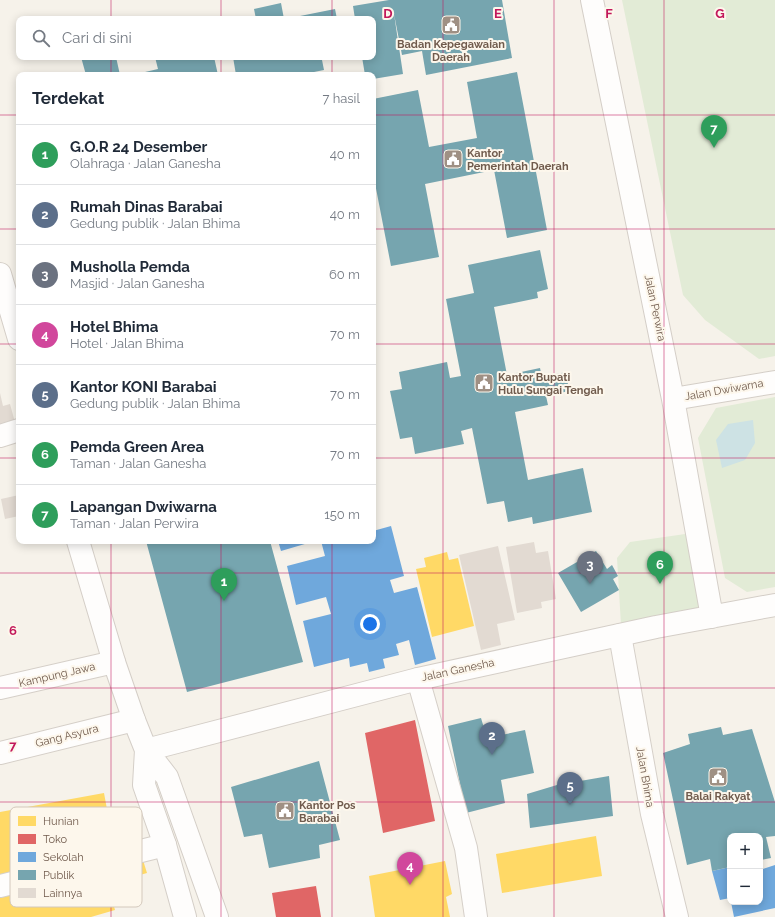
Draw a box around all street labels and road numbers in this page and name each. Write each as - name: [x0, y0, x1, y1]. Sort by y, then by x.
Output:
- street label: Jalan Perwira: [642, 274, 668, 342]
- street label: Jalan Dwiwarna: [684, 377, 764, 403]
- street label: Jalan Ganesha: [421, 656, 495, 684]
- street label: Kampung Jawa: [18, 660, 96, 690]
- street label: Gang Asyura: [34, 722, 100, 750]
- street label: Jalan Bhima: [633, 746, 657, 808]

